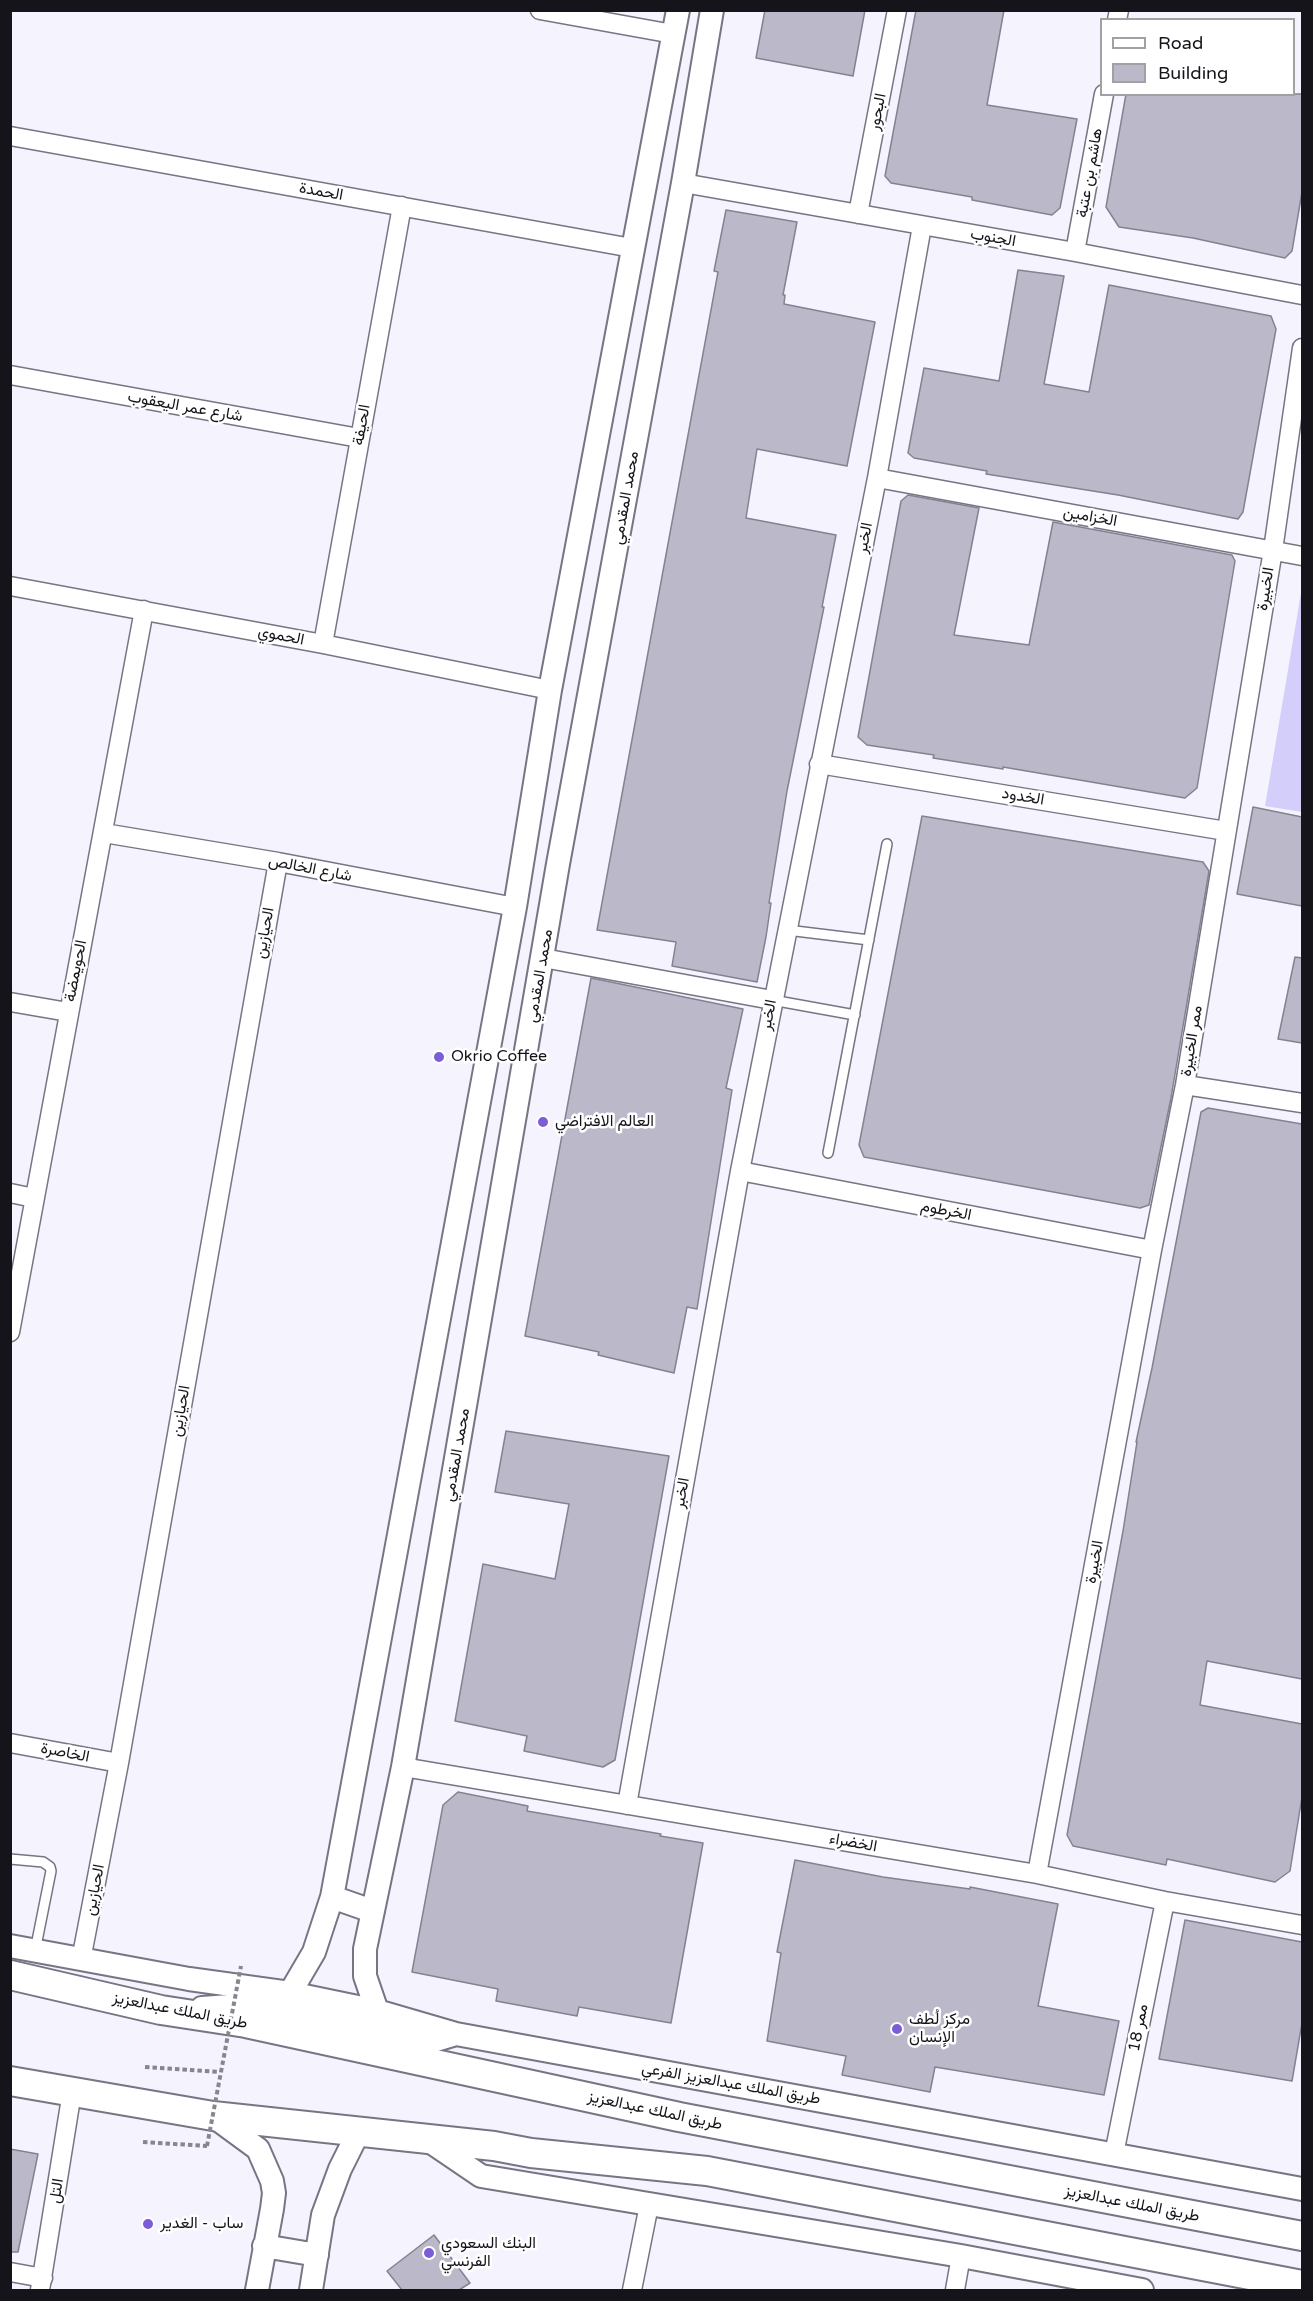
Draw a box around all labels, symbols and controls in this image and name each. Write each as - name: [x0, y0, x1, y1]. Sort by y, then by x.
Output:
- legend: [1100, 18, 1295, 96]
- text: Road: [1158, 32, 1203, 54]
- text: Building: [1158, 62, 1228, 84]
- street label: البحور: [865, 92, 891, 132]
- street label: هاشم بن عتبة: [1073, 127, 1107, 219]
- street label: الحمدة: [297, 179, 345, 205]
- street label: الجنوب: [969, 225, 1017, 251]
- street label: شارع عمر اليعقوب: [126, 387, 244, 427]
- street label: الحيفة: [349, 403, 375, 447]
- street label: محمد المقدمي: [608, 450, 644, 546]
- street label: الخزامين: [1062, 503, 1118, 531]
- street label: الخبر: [853, 521, 877, 555]
- street label: الخبيرة: [1253, 566, 1279, 612]
- street label: الحموي: [256, 622, 306, 650]
- street label: الخدود: [1001, 784, 1045, 810]
- street label: شارع الخالص: [267, 851, 353, 887]
- street label: الحيازين: [251, 906, 279, 960]
- street label: محمد المقدمي: [522, 928, 558, 1024]
- street label: الحويمضة: [61, 938, 91, 1004]
- street label: الخبر: [757, 998, 781, 1032]
- street label: ممر الخبيرة: [1177, 1004, 1207, 1078]
- place label: Okrio Coffee: [451, 1047, 547, 1067]
- marker: Okrio Coffee: [432, 1050, 446, 1064]
- place label: العالم الافتراضي: [555, 1112, 654, 1132]
- marker: العالم الافتراضي: [536, 1115, 550, 1129]
- street label: الخرطوم: [919, 1197, 973, 1225]
- street label: الحيازين: [167, 1384, 195, 1438]
- street label: محمد المقدمي: [439, 1407, 475, 1503]
- street label: الخبر: [670, 1476, 694, 1510]
- street label: الخبيرة: [1082, 1539, 1108, 1585]
- street label: الخاصرة: [39, 1739, 91, 1767]
- street label: الخضراء: [828, 1829, 878, 1857]
- street label: الحيازين: [81, 1863, 109, 1917]
- street label: طريق الملك عبدالعزيز: [111, 1988, 249, 2034]
- street label: ممر 18: [1125, 2003, 1153, 2053]
- place label: مركز لُطف الإنسان: [909, 2010, 970, 2048]
- marker: مركز لُطف الإنسان: [890, 2022, 904, 2036]
- street label: طريق الملك عبدالعزيز الفرعي: [640, 2059, 822, 2109]
- street label: طريق الملك عبدالعزيز: [586, 2087, 724, 2135]
- street label: التل: [46, 2177, 68, 2205]
- street label: طريق الملك عبدالعزيز: [1063, 2181, 1201, 2227]
- place label: ساب - الغدير: [160, 2214, 243, 2234]
- marker: ساب - الغدير: [141, 2217, 155, 2231]
- place label: البنك السعودي الفرنسي: [441, 2234, 536, 2272]
- marker: البنك السعودي الفرنسي: [422, 2246, 436, 2260]

